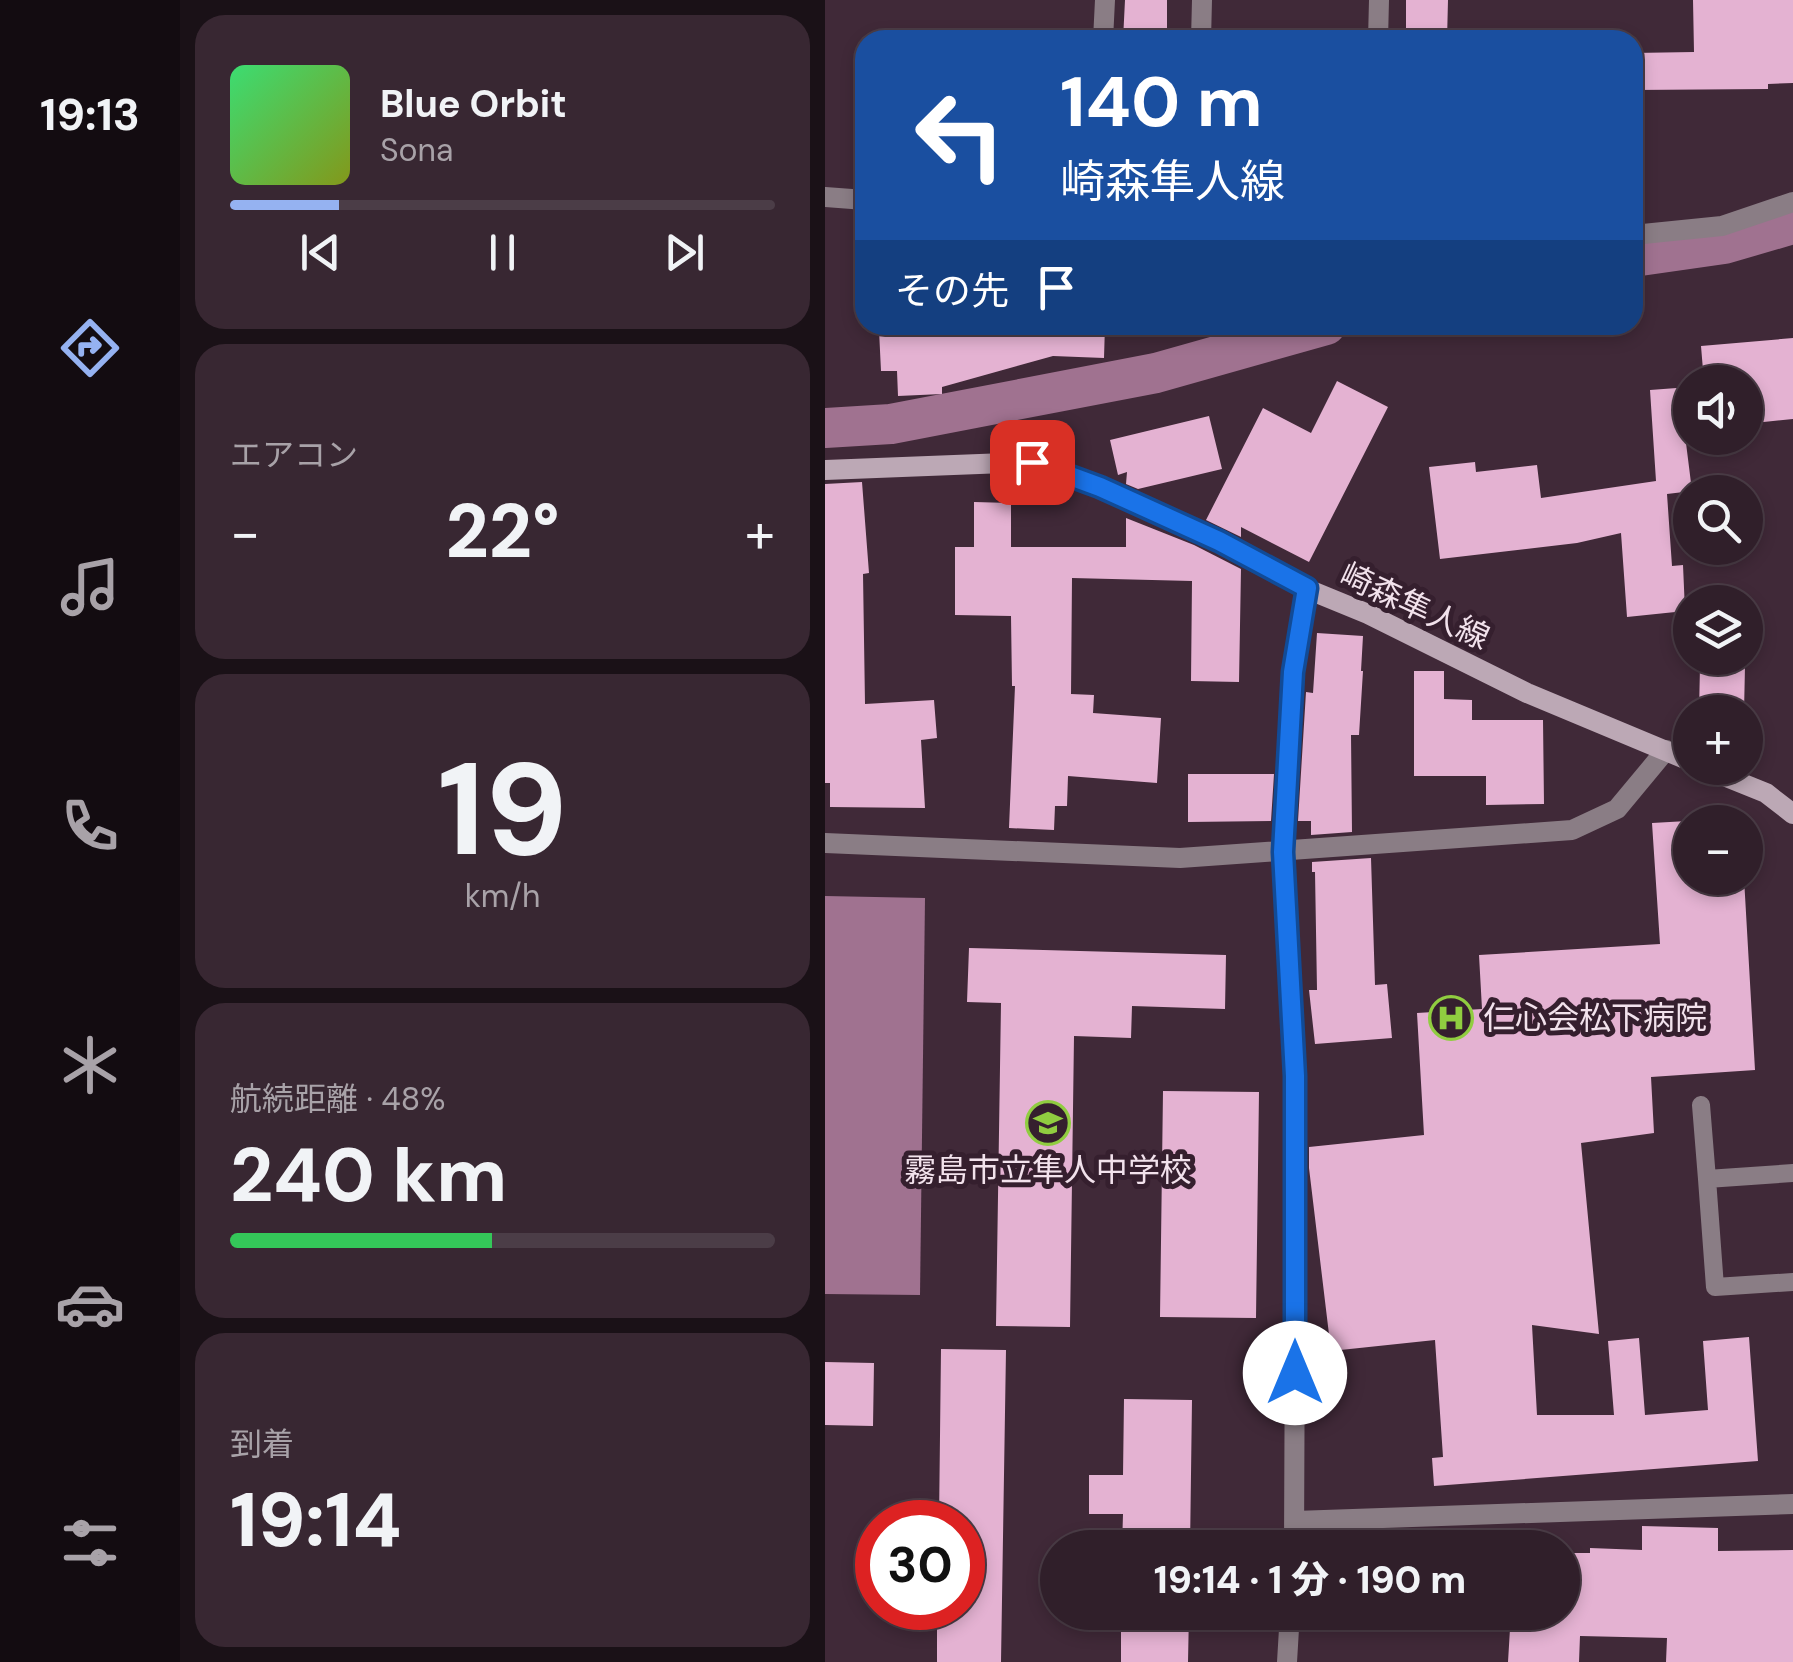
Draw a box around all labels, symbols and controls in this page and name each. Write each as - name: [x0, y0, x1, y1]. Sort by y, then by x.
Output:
- text: 140 m: [1060, 57, 1263, 148]
- icon: left: [895, 70, 1025, 200]
- text: Blue Orbit: [380, 79, 567, 129]
- text: 19:13: [40, 85, 140, 144]
- text: Sona: [380, 129, 453, 171]
- text: 崎森隼人線: [1060, 152, 1285, 211]
- icon: previous: [293, 225, 348, 280]
- icon: pause: [475, 225, 530, 280]
- icon: next: [657, 225, 712, 280]
- icon: arrive: [1029, 260, 1084, 315]
- text: その先: [895, 266, 1009, 316]
- icon: directions: [55, 313, 125, 383]
- map controls: [1673, 365, 1763, 895]
- button: sound: [1673, 365, 1763, 455]
- pin: [990, 420, 1075, 505]
- text: エアコン: [230, 434, 358, 476]
- icon: arrive: [1005, 435, 1060, 490]
- button: search: [1673, 475, 1763, 565]
- text: 22°: [445, 483, 560, 580]
- text: −: [230, 497, 260, 569]
- text: +: [745, 497, 775, 569]
- icon: music: [55, 552, 125, 622]
- street label: 崎森隼人線: [1334, 553, 1496, 659]
- button: layers: [1673, 585, 1763, 675]
- button: +: [1673, 695, 1763, 785]
- text: 19: [438, 725, 567, 894]
- icon: phone: [55, 791, 125, 861]
- button: −: [1673, 805, 1763, 895]
- text: km/h: [465, 875, 540, 917]
- hospital icon: 仁心会松下病院: [1428, 995, 1474, 1041]
- place label: 仁心会松下病院: [1483, 997, 1707, 1039]
- icon: climate: [55, 1030, 125, 1100]
- text: 航続距離 · 48%: [230, 1078, 445, 1120]
- school or university icon: 霧島市立隼人中学校: [1025, 1100, 1071, 1146]
- text: 240 km: [230, 1127, 507, 1224]
- place label: 霧島市立隼人中学校: [904, 1149, 1192, 1191]
- icon: car: [55, 1269, 125, 1339]
- position arrow: [1243, 1321, 1347, 1425]
- text: 到着: [230, 1423, 294, 1465]
- text: 19:14: [230, 1472, 402, 1569]
- speed limit sign: 30: [855, 1500, 985, 1630]
- icon: filters: [55, 1508, 125, 1578]
- text: 19:14 · 1 分 · 190 m: [1154, 1555, 1466, 1605]

